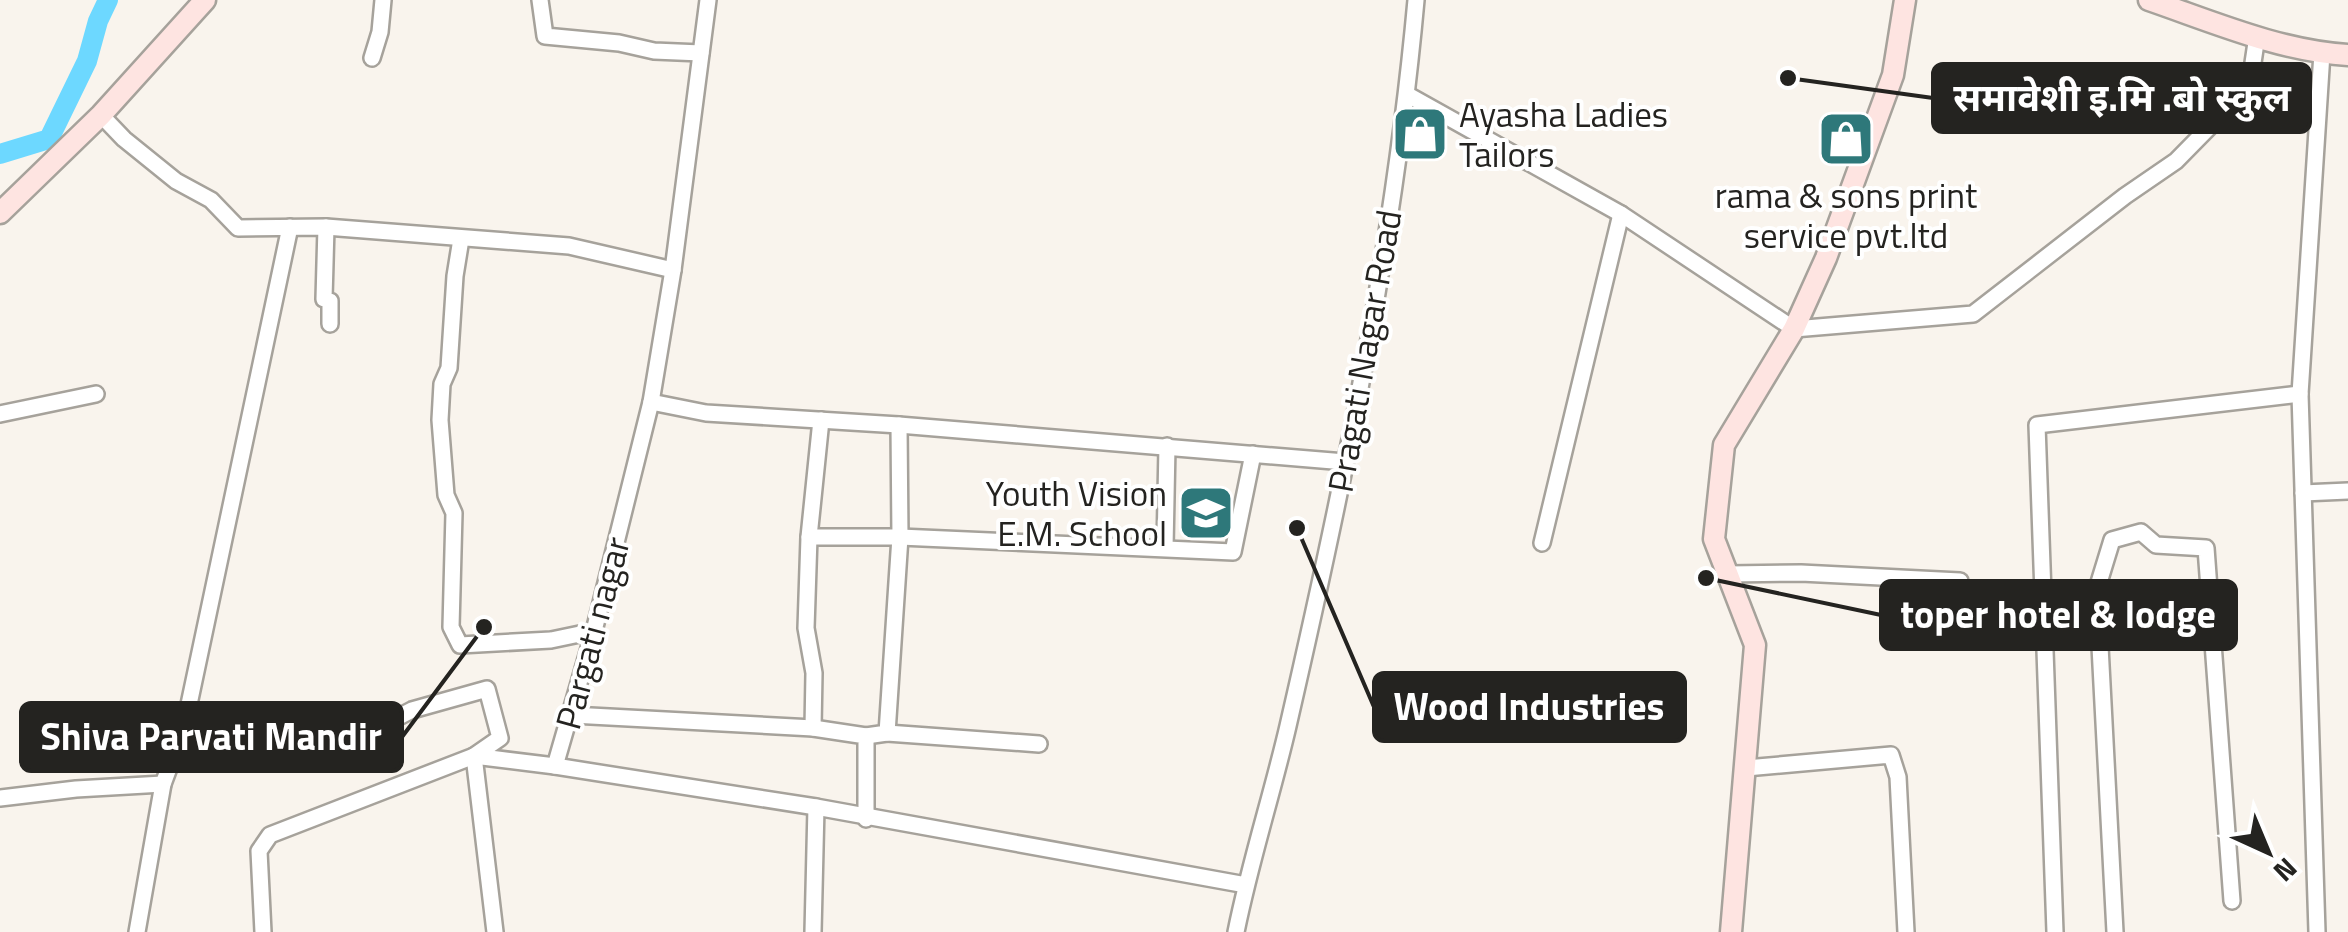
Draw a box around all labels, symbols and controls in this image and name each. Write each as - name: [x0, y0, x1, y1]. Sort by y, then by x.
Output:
- callout: समावेशी इ.मि .बाे स्कुल: [1933, 64, 2310, 132]
- text: समावेशी इ.मि .बाे स्कुल: [1953, 68, 2292, 126]
- place label: Ayasha Ladies Tailors: [1459, 87, 1668, 181]
- shop icon: Ayasha Ladies Tailors: [1390, 104, 1450, 164]
- shop icon: rama & sons print service pvt.ltd: [1816, 109, 1876, 169]
- place label: rama & sons print service pvt.ltd: [1715, 168, 1977, 262]
- street label: Pragati Nagar Road: [1313, 206, 1415, 496]
- place label: Youth Vision E.M. School: [986, 466, 1167, 560]
- school or university icon: Youth Vision E.M. School: [1176, 483, 1236, 543]
- street label: Pargati nagar: [540, 531, 644, 735]
- callout: toper hotel & lodge: [1881, 581, 2236, 649]
- text: toper hotel & lodge: [1900, 585, 2216, 643]
- callout: Wood Industries: [1374, 673, 1685, 741]
- text: Wood Industries: [1393, 677, 1665, 735]
- callout: Shiva Parvati Mandir: [21, 703, 402, 771]
- text: Shiva Parvati Mandir: [40, 707, 382, 765]
- north arrow: [2218, 802, 2318, 902]
- text: N: [2264, 848, 2308, 893]

